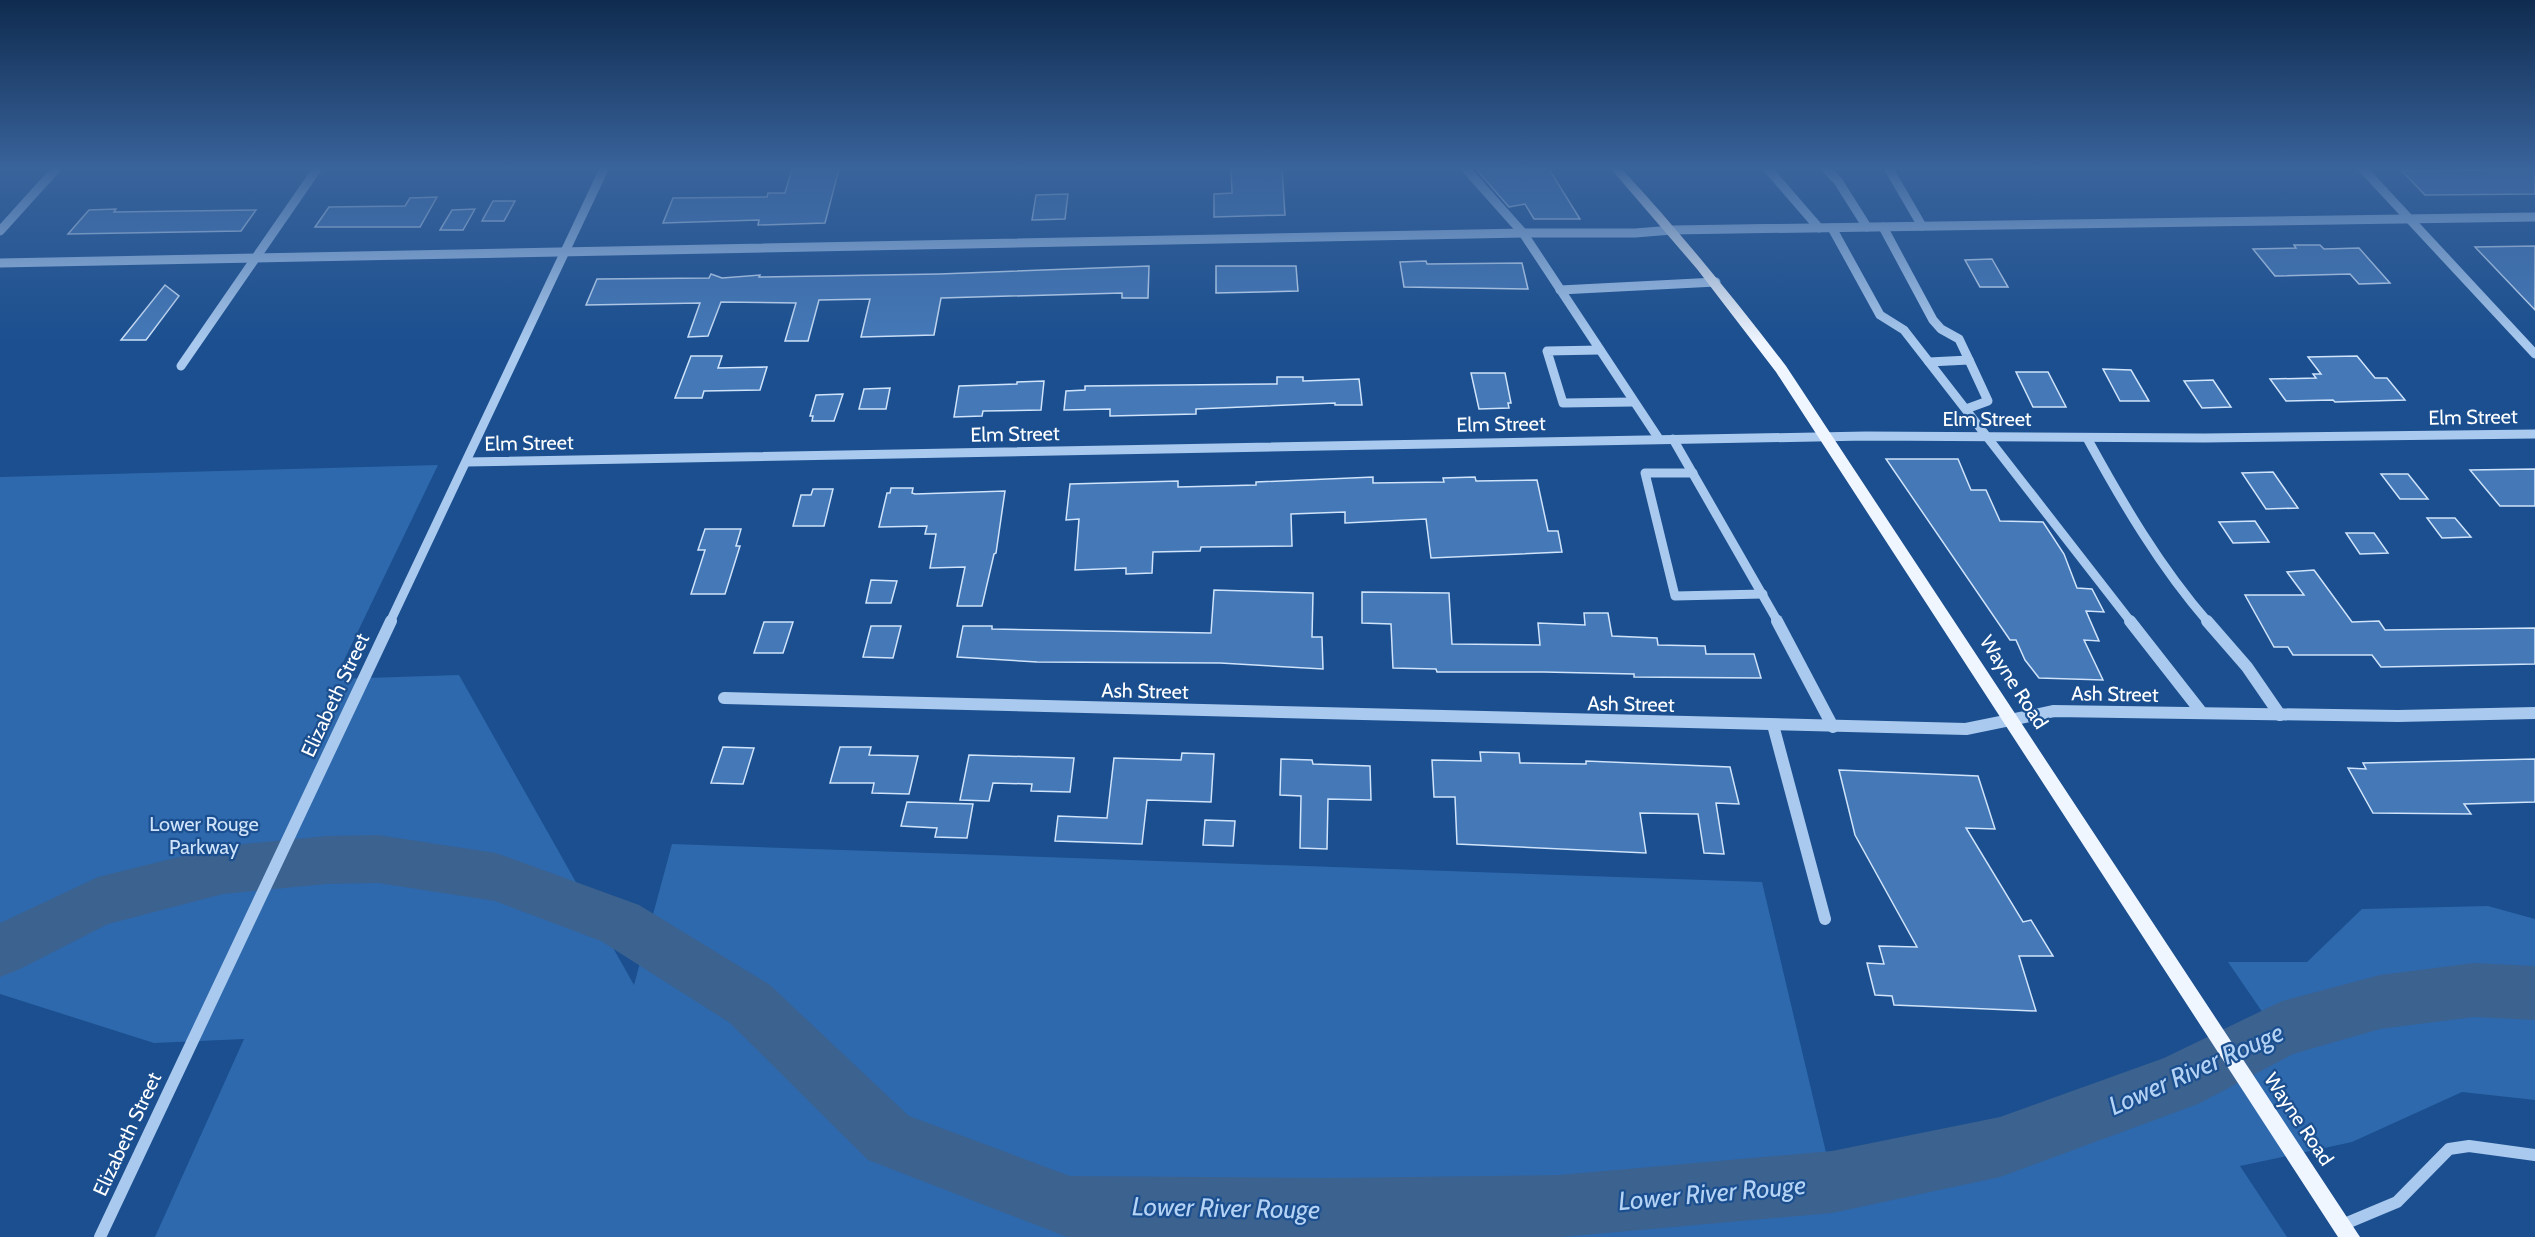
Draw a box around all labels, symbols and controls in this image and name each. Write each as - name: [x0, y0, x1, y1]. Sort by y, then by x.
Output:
- street label: Elm Street: [2428, 404, 2518, 430]
- street label: Elm Street: [1942, 407, 2032, 431]
- street label: Elm Street: [1456, 411, 1546, 437]
- street label: Elm Street: [970, 421, 1060, 447]
- street label: Elm Street: [484, 430, 574, 456]
- street label: Elizabeth Street: [296, 629, 374, 761]
- street label: Wayne Road: [1975, 631, 2053, 733]
- street label: Ash Street: [1101, 678, 1189, 704]
- street label: Ash Street: [2071, 681, 2159, 707]
- street label: Ash Street: [1587, 691, 1675, 717]
- park label: Lower Rouge Parkway: [149, 812, 259, 859]
- water label: Lower River Rouge: [2104, 1016, 2289, 1122]
- street label: Elizabeth Street: [88, 1068, 166, 1200]
- street label: Wayne Road: [2259, 1068, 2339, 1170]
- water label: Lower River Rouge: [1617, 1169, 1807, 1217]
- water label: Lower River Rouge: [1132, 1190, 1320, 1226]

